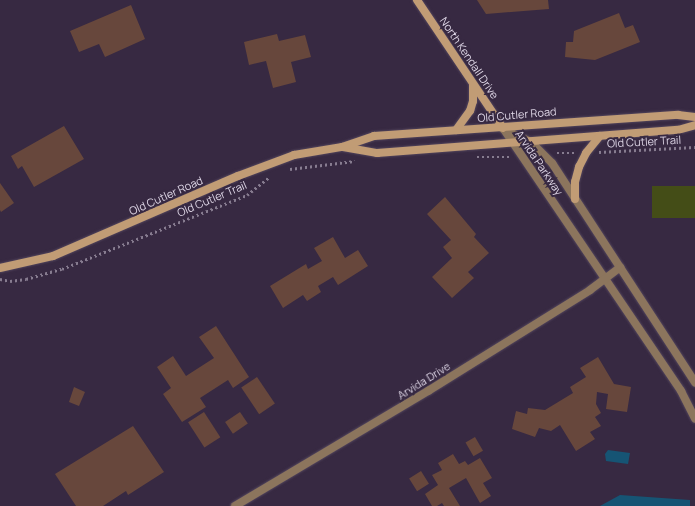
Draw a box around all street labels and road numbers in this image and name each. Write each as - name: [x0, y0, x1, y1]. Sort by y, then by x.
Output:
- street label: North Kendall Drive: [437, 15, 501, 101]
- street label: Old Cutler Road: [477, 105, 557, 125]
- street label: Arvida Parkway: [512, 128, 566, 198]
- street label: Old Cutler Trail: [607, 133, 681, 151]
- street label: Old Cutler Road: [127, 174, 205, 218]
- street label: Old Cutler Trail: [175, 178, 249, 220]
- street label: Arvida Drive: [395, 360, 453, 402]

